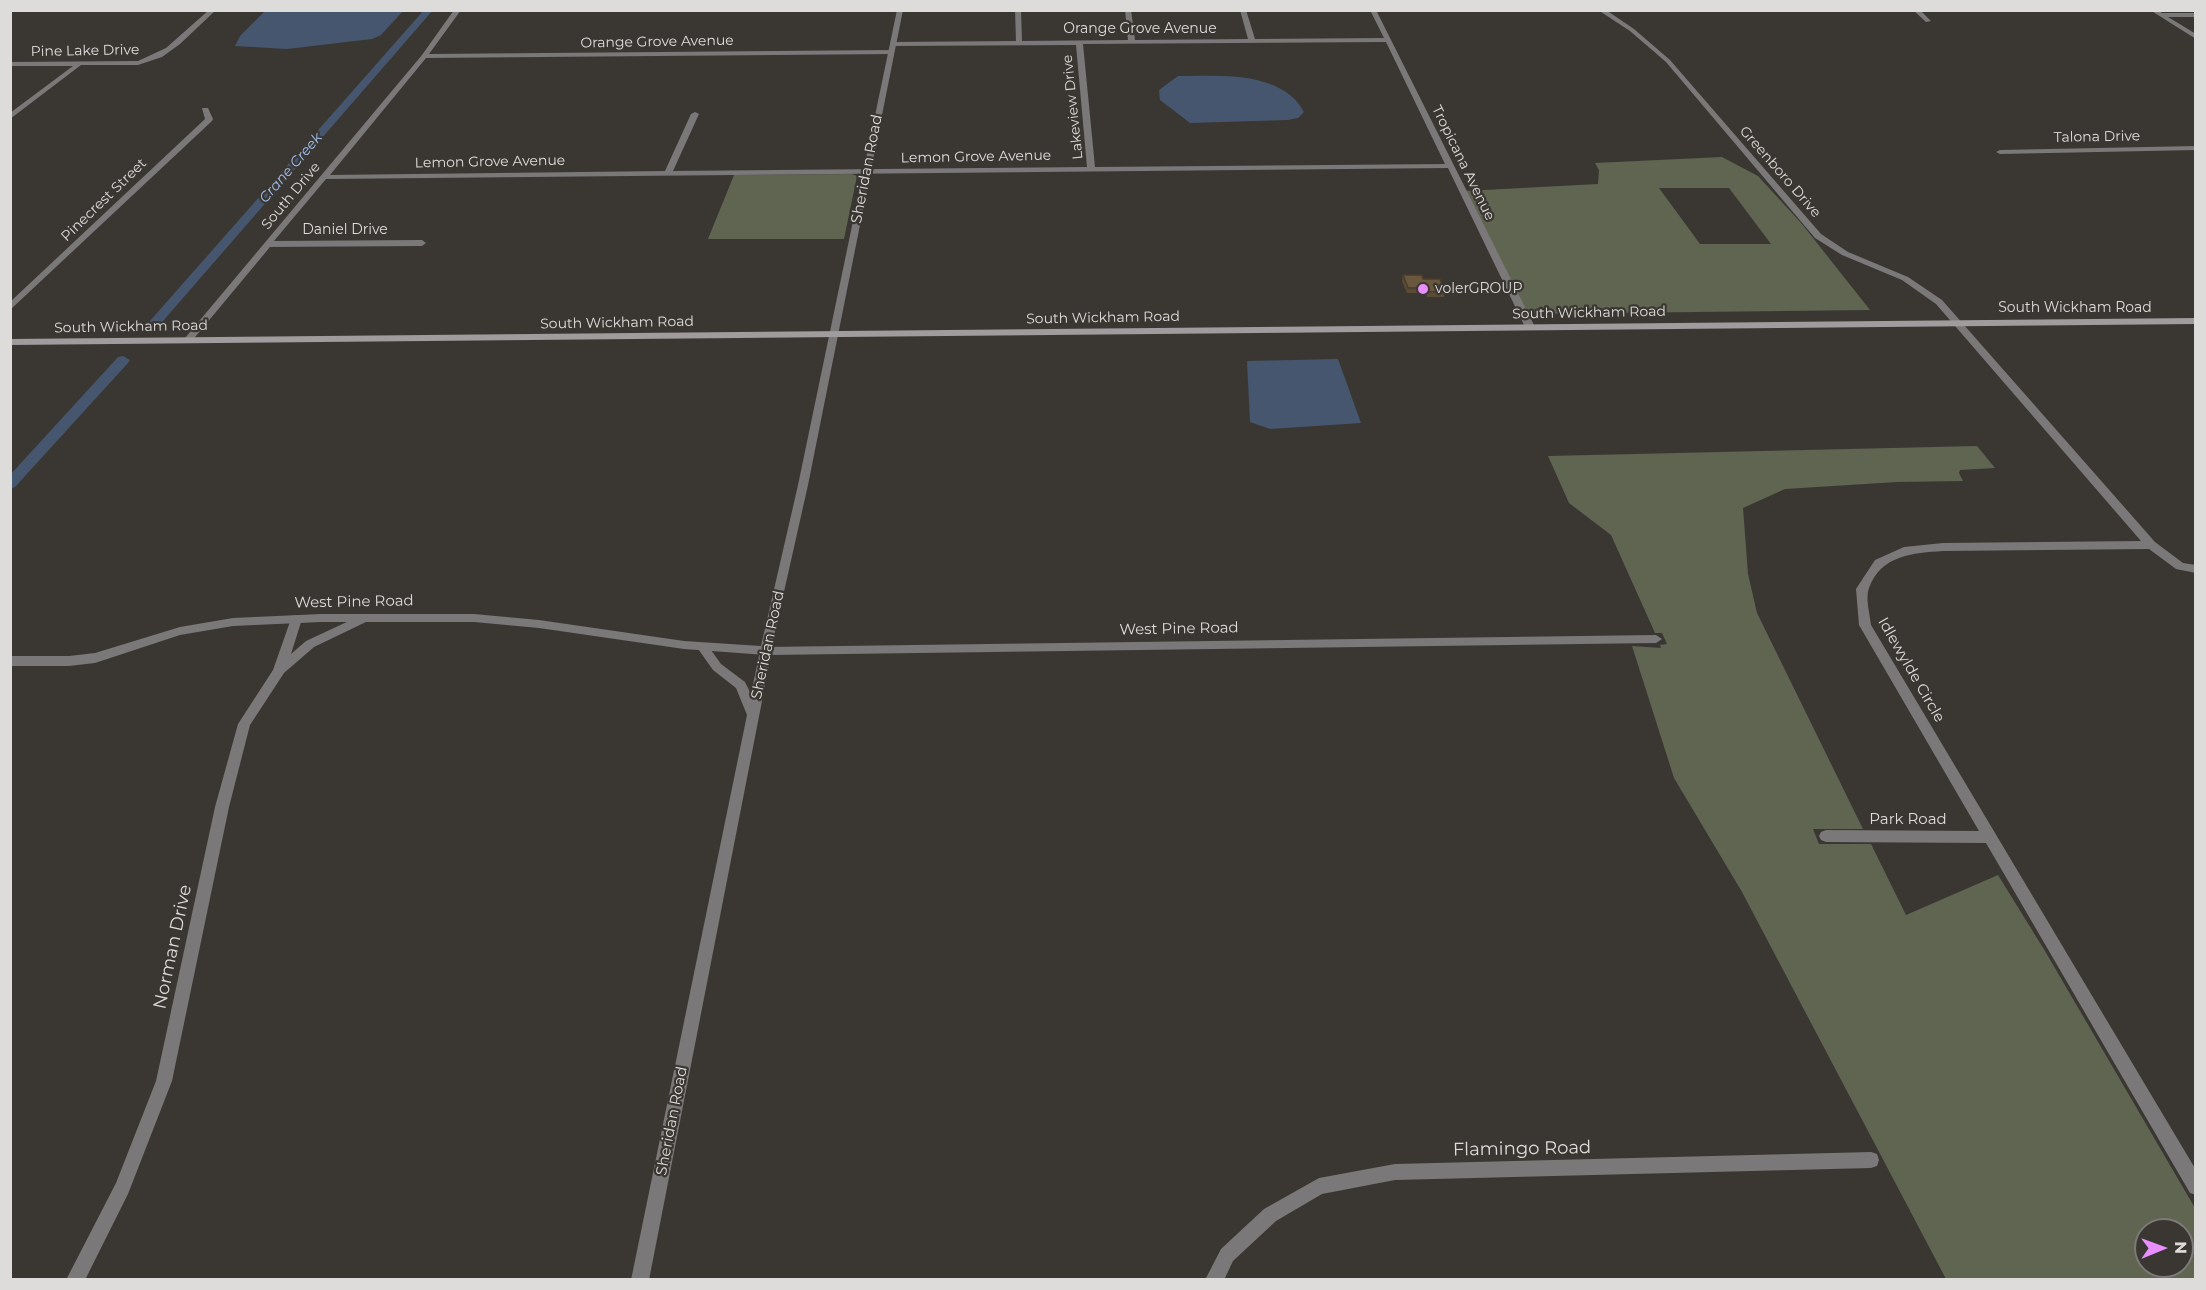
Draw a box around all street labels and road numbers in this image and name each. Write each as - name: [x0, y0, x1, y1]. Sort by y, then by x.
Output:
- street label: Orange Grove Avenue: [1063, 21, 1217, 37]
- street label: Orange Grove Avenue: [580, 32, 734, 52]
- street label: Pine Lake Drive: [30, 42, 140, 60]
- street label: Lakeview Drive: [1059, 54, 1087, 160]
- street label: Tropicana Avenue: [1428, 103, 1498, 223]
- street label: Sheridan Road: [848, 113, 886, 225]
- street label: Greenboro Drive: [1736, 123, 1824, 221]
- street label: Talona Drive: [2054, 128, 2140, 146]
- street label: Lemon Grove Avenue: [901, 147, 1051, 167]
- street label: Lemon Grove Avenue: [415, 152, 565, 172]
- street label: Pinecrest Street: [58, 155, 150, 245]
- street label: South Drive: [258, 159, 324, 233]
- street label: Daniel Drive: [302, 222, 388, 238]
- street label: South Wickham Road: [1998, 300, 2152, 316]
- street label: South Wickham Road: [1512, 303, 1666, 323]
- street label: South Wickham Road: [1026, 308, 1180, 328]
- street label: South Wickham Road: [540, 313, 694, 333]
- street label: South Wickham Road: [54, 317, 208, 337]
- street label: Sheridan Road: [748, 589, 788, 701]
- street label: West Pine Road: [294, 592, 414, 612]
- street label: Idlewylde Circle: [1874, 614, 1948, 726]
- street label: West Pine Road: [1119, 619, 1239, 639]
- street label: Park Road: [1869, 811, 1947, 829]
- street label: Norman Drive: [149, 883, 197, 1011]
- street label: Sheridan Road: [653, 1065, 691, 1177]
- street label: Flamingo Road: [1453, 1137, 1591, 1161]

